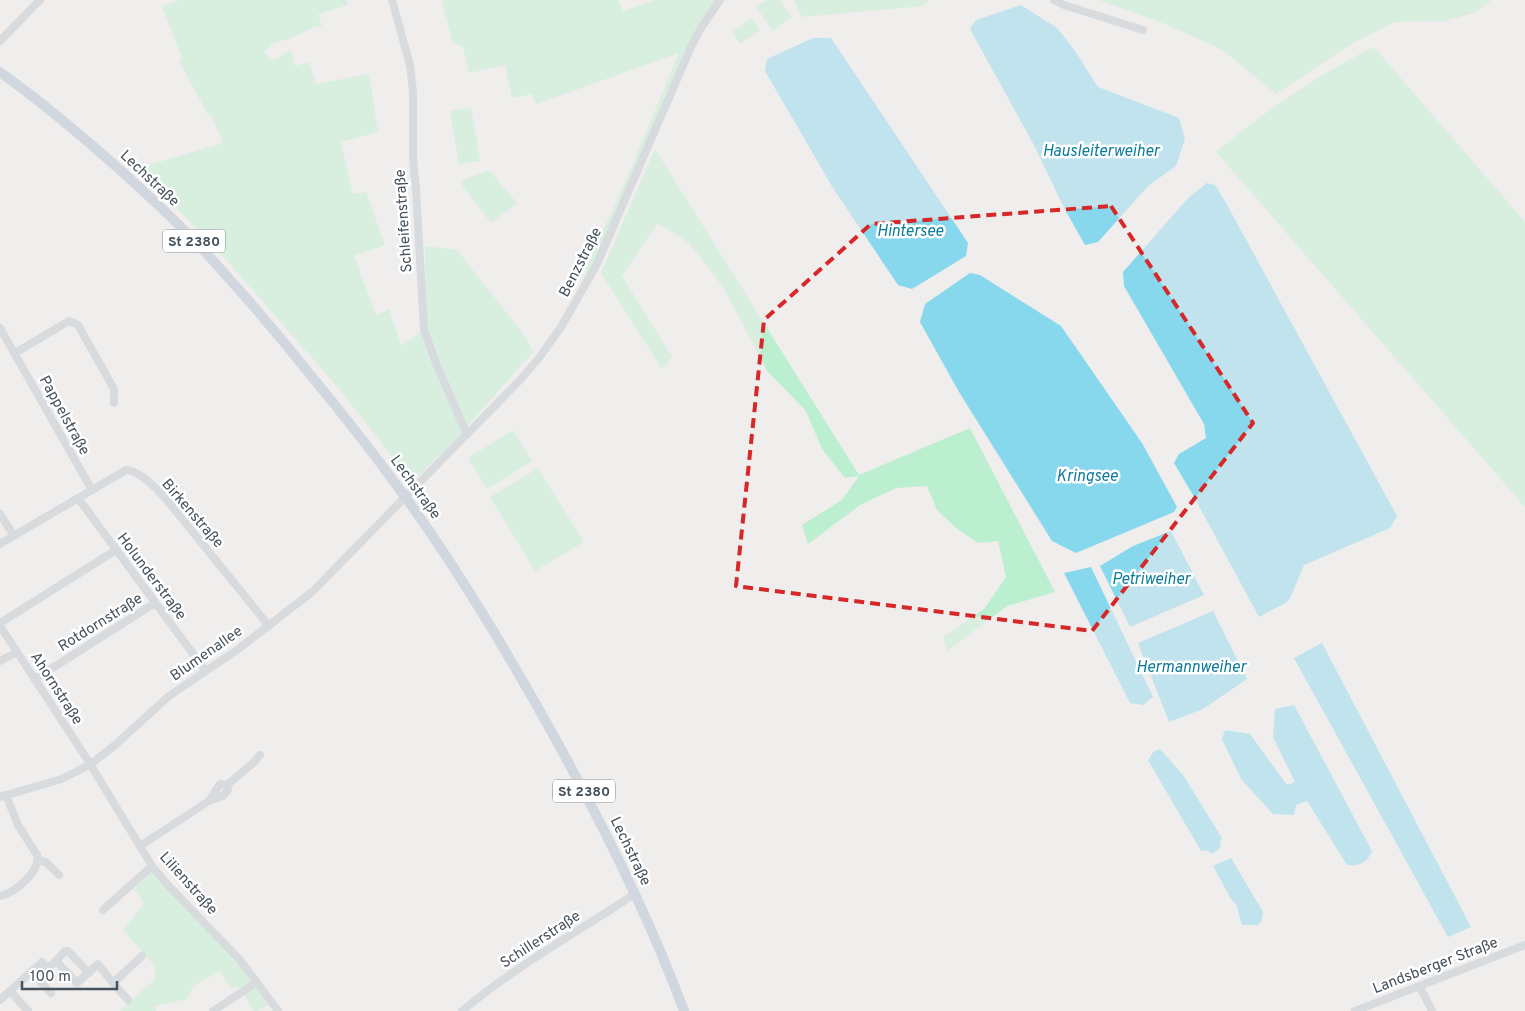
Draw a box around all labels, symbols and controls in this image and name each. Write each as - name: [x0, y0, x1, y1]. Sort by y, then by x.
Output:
- water label: Hausleiterweiher: [1043, 142, 1161, 162]
- street label: Lechstraße: [115, 147, 183, 211]
- street label: Schleifenstraße: [391, 169, 418, 273]
- water label: Hintersee: [877, 222, 944, 242]
- street label: Benzstraße: [556, 225, 607, 301]
- road number: St 2380: [163, 230, 225, 252]
- street label: Pappelstraße: [34, 373, 93, 459]
- street label: Lechstraße: [385, 452, 444, 524]
- water label: Kringsee: [1056, 467, 1118, 487]
- street label: Birkenstraße: [157, 476, 227, 552]
- street label: Holunderstraße: [112, 530, 190, 624]
- water label: Petriweiher: [1112, 570, 1192, 590]
- street label: Rotdornstraße: [55, 590, 147, 657]
- street label: Blumenallee: [167, 622, 247, 686]
- street label: Ahornstraße: [25, 649, 86, 729]
- water label: Hermannweiher: [1136, 658, 1248, 678]
- road number: St 2380: [553, 779, 615, 802]
- street label: Lechstraße: [605, 814, 654, 889]
- street label: Lilienstraße: [155, 849, 221, 919]
- street label: Schillerstraße: [497, 907, 585, 973]
- street label: Landsberger Straße: [1370, 934, 1501, 999]
- scale bar: [22, 958, 118, 990]
- text: 100 m: [30, 968, 71, 987]

